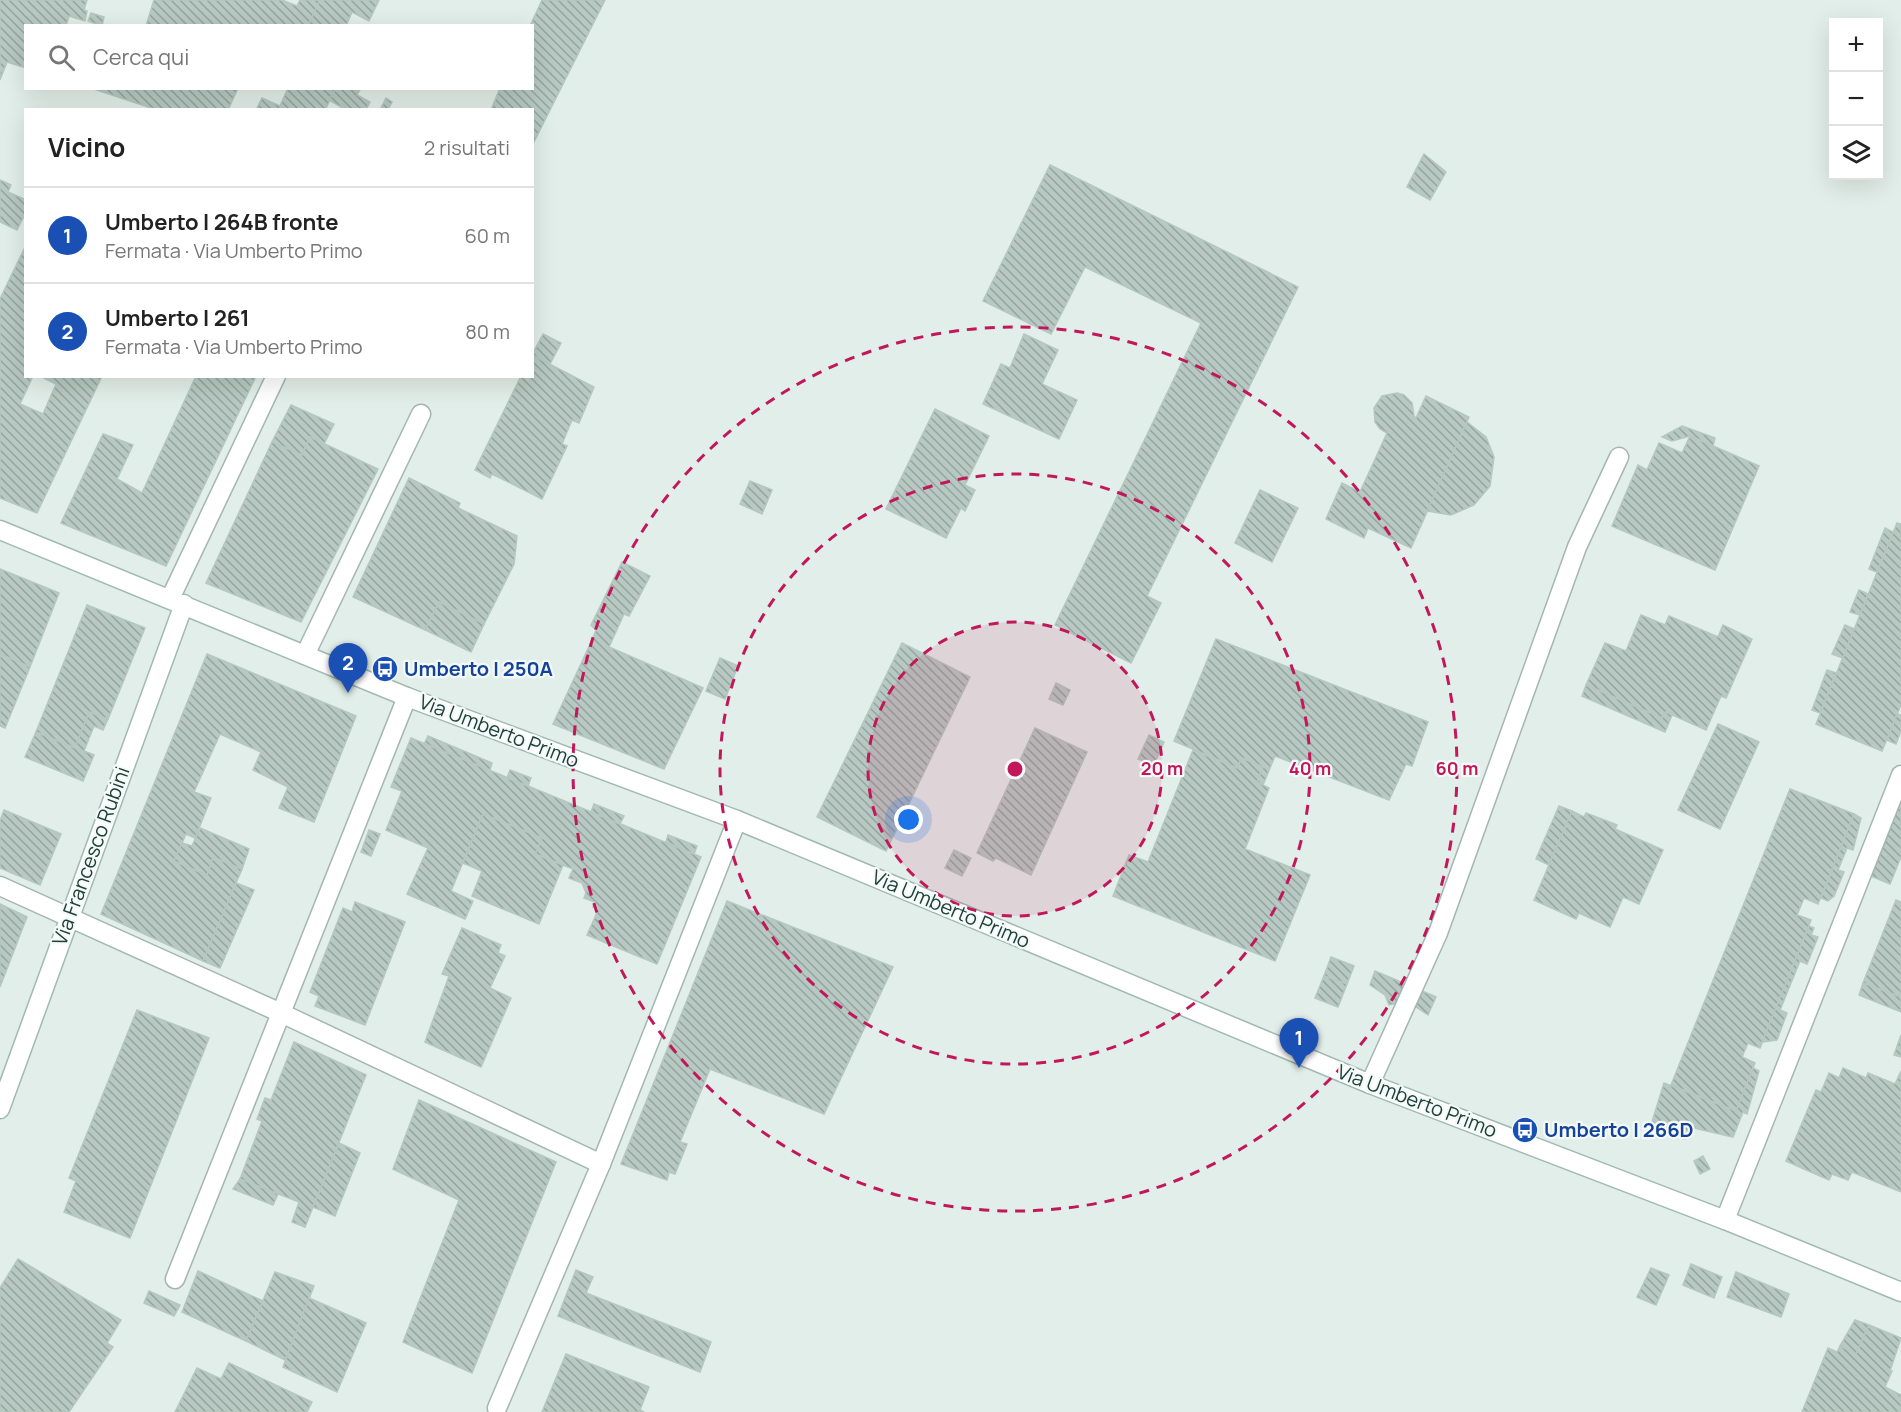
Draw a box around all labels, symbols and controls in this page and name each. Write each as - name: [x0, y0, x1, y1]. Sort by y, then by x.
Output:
- map controls: [1829, 18, 1883, 180]
- button: +: [1829, 18, 1883, 72]
- search box: [24, 24, 534, 90]
- icon: search: [45, 41, 78, 74]
- text: Cerca qui: [93, 42, 189, 72]
- button: −: [1829, 72, 1883, 126]
- button: layers: [1829, 126, 1883, 180]
- text: Vicino: [48, 129, 125, 165]
- text: 2 risultati: [424, 134, 510, 161]
- text: Umberto I 264B fronte: [105, 207, 339, 237]
- text: 1: [63, 222, 72, 249]
- text: 60 m: [464, 222, 510, 249]
- text: Fermata · Via Umberto Primo: [105, 237, 363, 264]
- text: Umberto I 261: [105, 303, 250, 333]
- text: 2: [62, 318, 73, 345]
- text: 80 m: [465, 318, 510, 345]
- text: Fermata · Via Umberto Primo: [105, 333, 363, 360]
- pin: 2: [328, 644, 368, 693]
- bus stop icon: Umberto I 250A: [370, 654, 400, 684]
- place label: Umberto I 250A: [404, 655, 554, 682]
- street label: Via Umberto Primo: [415, 688, 583, 774]
- text: 20 m: [1141, 756, 1183, 780]
- text: 40 m: [1289, 756, 1331, 780]
- text: 60 m: [1436, 756, 1478, 780]
- centre of rings: [1005, 759, 1025, 779]
- street label: Via Francesco Rubini: [46, 763, 135, 949]
- your location: [894, 805, 923, 834]
- street label: Via Umberto Primo: [868, 863, 1035, 954]
- pin: 1: [1280, 1018, 1318, 1068]
- street label: Via Umberto Primo: [1333, 1058, 1501, 1144]
- bus stop icon: Umberto I 266D: [1510, 1115, 1540, 1145]
- place label: Umberto I 266D: [1544, 1116, 1694, 1143]

